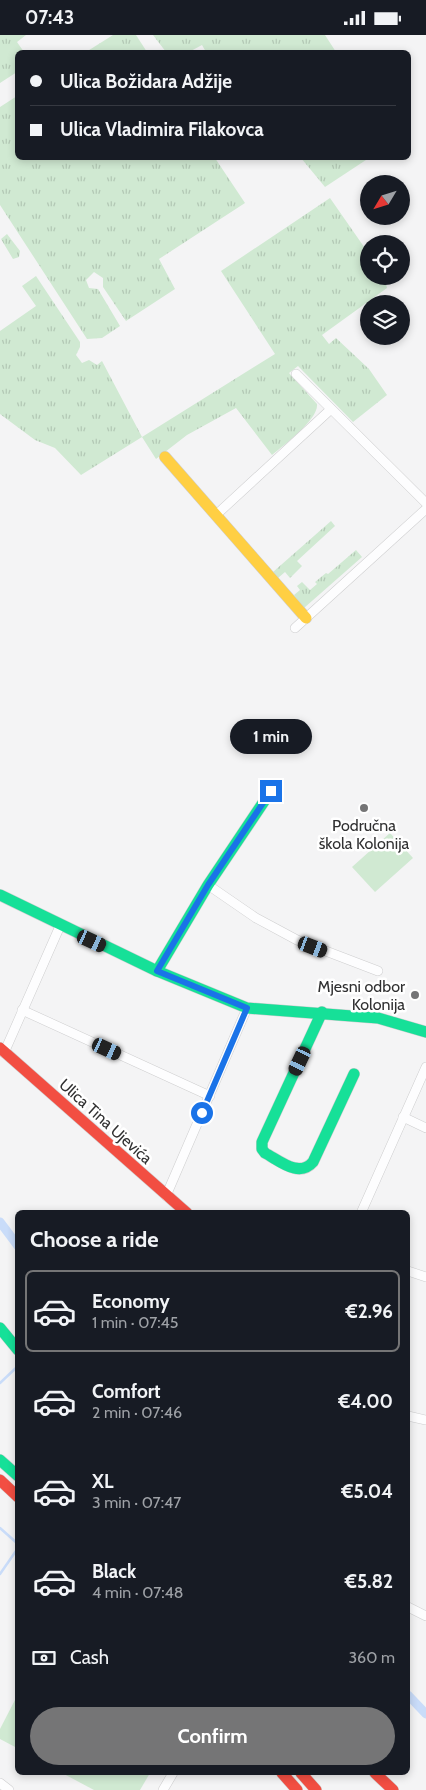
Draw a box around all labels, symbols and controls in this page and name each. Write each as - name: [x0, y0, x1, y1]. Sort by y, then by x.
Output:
- text: 07:43: [25, 6, 74, 29]
- text: Ulica Božidara Adžije: [60, 70, 232, 93]
- text: Ulica Vladimira Filakovca: [60, 118, 264, 141]
- north arrow: [360, 175, 410, 225]
- map controls: [360, 175, 410, 345]
- button: locate: [360, 235, 410, 285]
- button: layers: [360, 295, 410, 345]
- callout: 1 min: [230, 719, 312, 753]
- text: 1 min: [253, 727, 289, 746]
- route end: [260, 780, 282, 802]
- marker: Područna škola Kolonija: [358, 802, 370, 814]
- place label: Područna škola Kolonija: [319, 816, 410, 853]
- car: [75, 928, 108, 954]
- car: [296, 935, 329, 959]
- place label: Mjesni odbor Kolonija: [318, 977, 406, 1014]
- marker: Mjesni odbor Kolonija: [409, 989, 421, 1001]
- car: [90, 1036, 123, 1062]
- car: [286, 1044, 313, 1078]
- street label: Ulica Tina Ujevića: [55, 1075, 156, 1168]
- route start: [191, 1102, 213, 1124]
- text: Choose a ride: [30, 1226, 159, 1253]
- icon: car: [32, 1289, 77, 1334]
- text: Economy: [92, 1290, 170, 1313]
- text: €2.96: [345, 1300, 393, 1323]
- text: 1 min · 07:45: [92, 1313, 178, 1332]
- icon: car: [32, 1379, 77, 1424]
- text: Comfort: [92, 1380, 161, 1403]
- text: €4.00: [338, 1390, 393, 1413]
- text: 2 min · 07:46: [92, 1403, 182, 1422]
- icon: car: [32, 1469, 77, 1514]
- text: XL: [92, 1470, 113, 1493]
- text: €5.04: [341, 1480, 393, 1503]
- text: 3 min · 07:47: [92, 1493, 181, 1512]
- icon: car: [32, 1559, 77, 1604]
- text: Black: [92, 1560, 136, 1583]
- text: €5.82: [345, 1570, 393, 1593]
- text: 4 min · 07:48: [92, 1583, 184, 1602]
- icon: cash: [30, 1644, 58, 1672]
- text: Cash: [70, 1646, 109, 1669]
- text: 360 m: [348, 1648, 395, 1667]
- button: Confirm: [30, 1707, 395, 1765]

